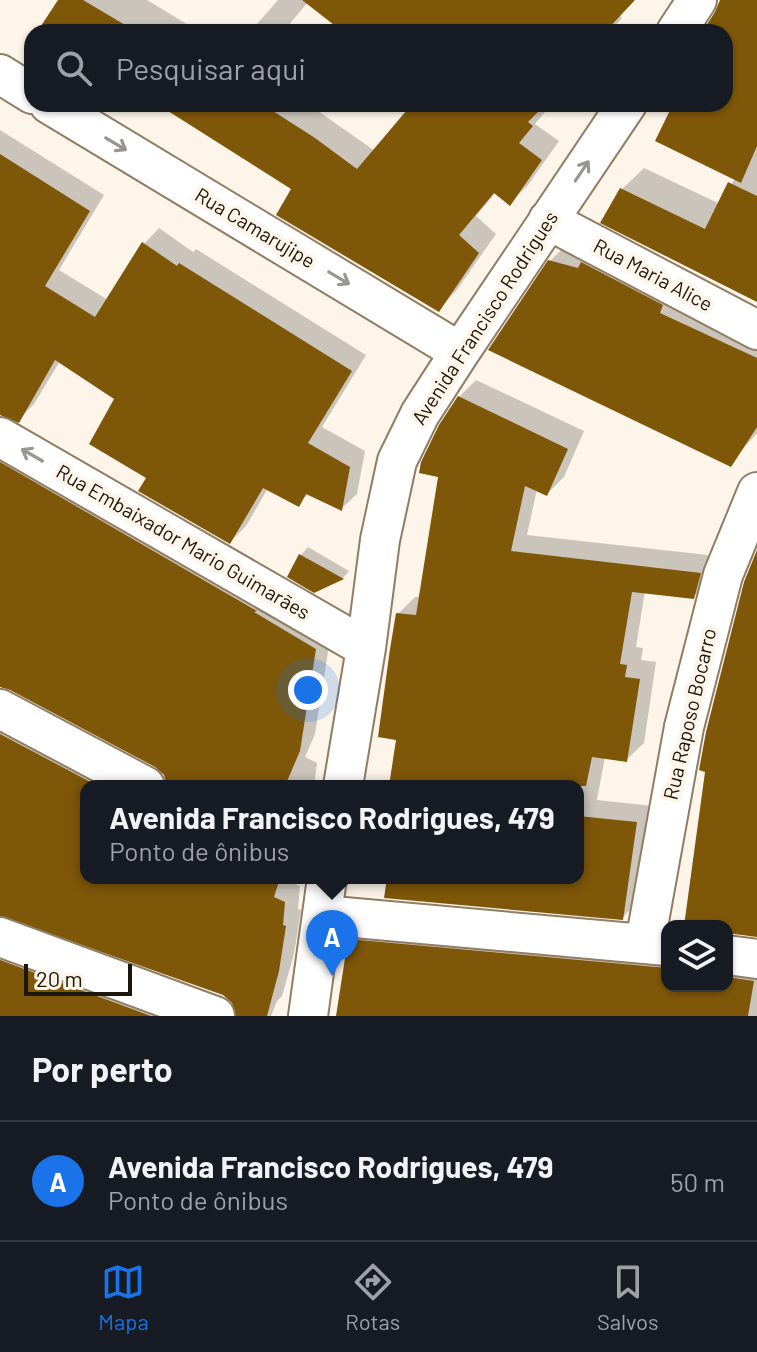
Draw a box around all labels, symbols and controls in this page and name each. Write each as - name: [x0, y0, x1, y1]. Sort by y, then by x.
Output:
- search box: [24, 24, 733, 112]
- icon: search: [52, 46, 96, 90]
- text: Pesquisar aqui: [116, 50, 306, 86]
- one-way arrow: [104, 136, 127, 152]
- one-way arrow: [574, 160, 590, 182]
- street label: Rua Camarujipe: [191, 182, 320, 272]
- street label: Avenida Francisco Rodrigues: [406, 206, 562, 429]
- street label: Rua Maria Alice: [590, 233, 717, 315]
- one-way arrow: [327, 271, 350, 287]
- one-way arrow: [21, 447, 44, 463]
- street label: Rua Embaixador Mario Guimarães: [52, 459, 315, 624]
- street label: Rua Raposo Bocarro: [658, 626, 720, 802]
- your location: [288, 670, 328, 710]
- popup: [80, 780, 584, 884]
- text: Avenida Francisco Rodrigues, 479: [109, 799, 555, 835]
- text: Ponto de ônibus: [109, 835, 289, 866]
- pin: A: [306, 910, 358, 976]
- map controls: [661, 920, 733, 992]
- button: layers: [661, 920, 733, 992]
- scale bar: [24, 960, 132, 996]
- text: 20 m: [36, 965, 83, 991]
- text: Por perto: [32, 1048, 173, 1089]
- text: Avenida Francisco Rodrigues, 479: [108, 1148, 553, 1184]
- text: A: [49, 1166, 67, 1197]
- text: 50 m: [670, 1166, 725, 1197]
- text: Ponto de ônibus: [108, 1184, 288, 1215]
- tab: Mapa: [98, 1260, 149, 1334]
- tab: Rotas: [345, 1260, 400, 1334]
- tab: Salvos: [597, 1260, 659, 1334]

